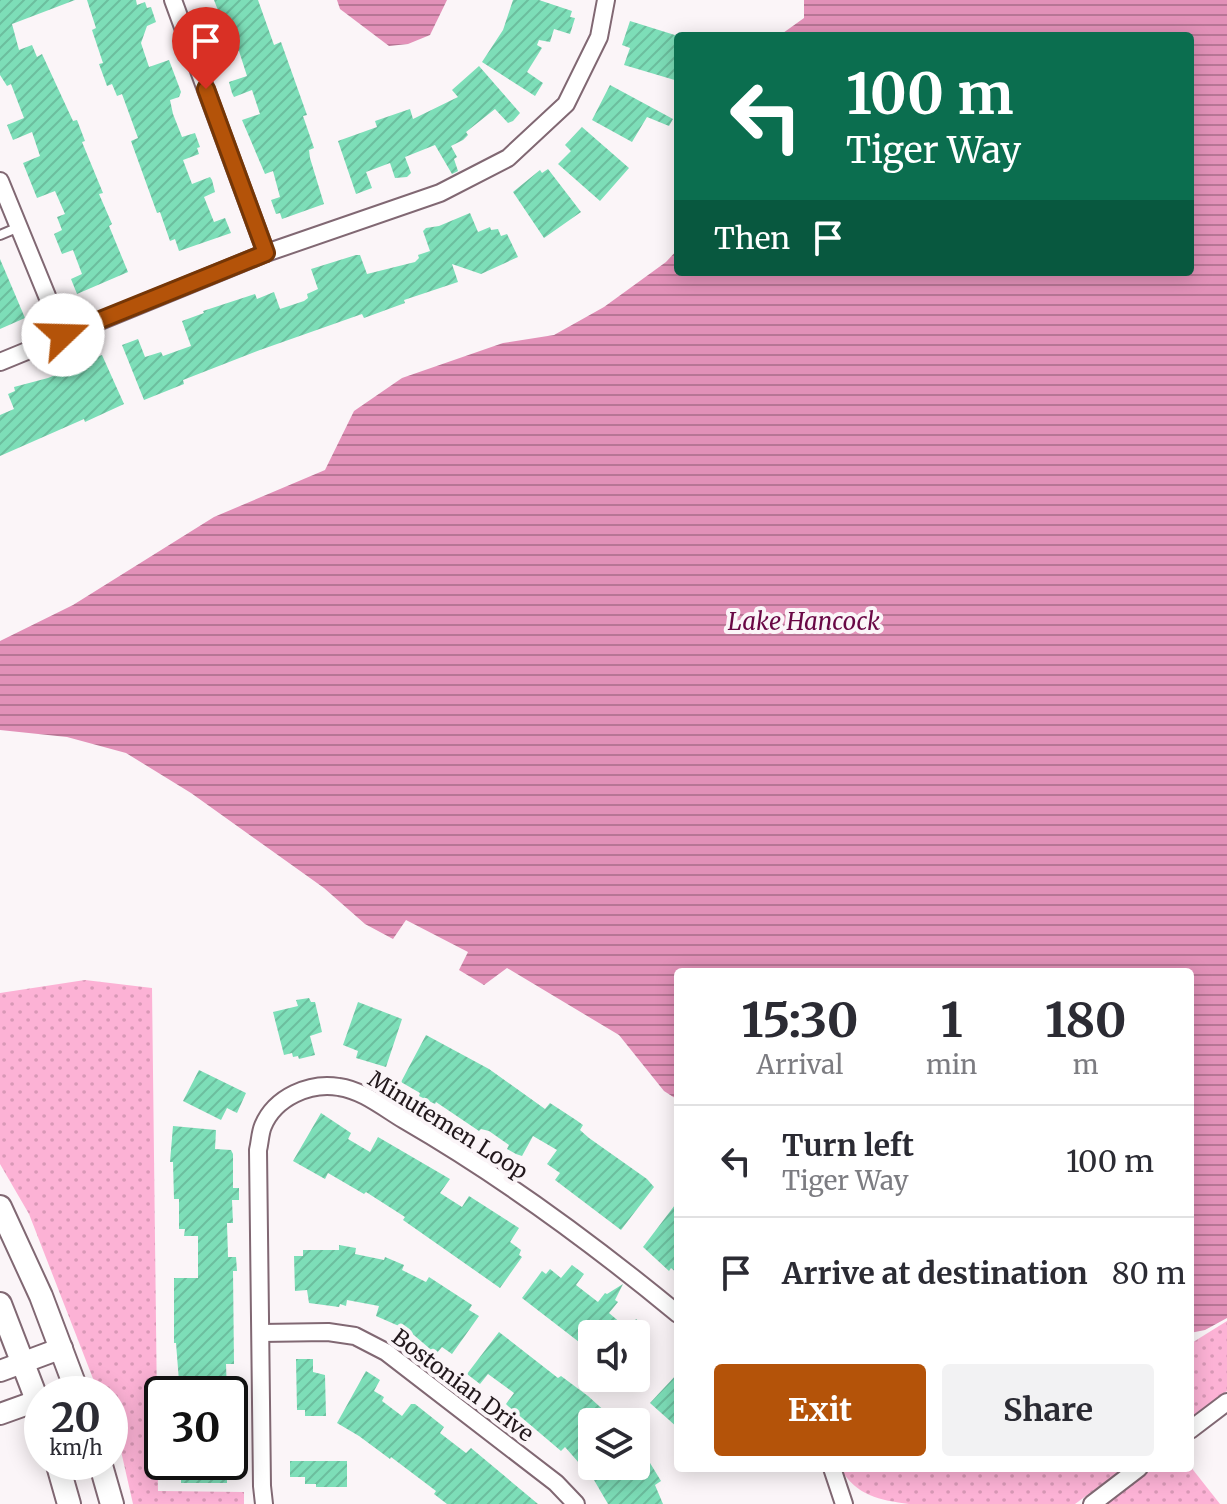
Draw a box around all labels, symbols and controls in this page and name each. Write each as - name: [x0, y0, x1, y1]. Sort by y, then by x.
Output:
- pin: [172, 7, 240, 89]
- icon: arrive: [184, 19, 228, 63]
- text: 100 m: [846, 59, 1014, 129]
- icon: left: [714, 64, 818, 168]
- text: Tiger Way: [846, 128, 1021, 173]
- icon: arrive: [806, 216, 850, 260]
- text: Then: [714, 219, 790, 257]
- position arrow: [21, 293, 105, 377]
- water label: Lake Hancock: [728, 606, 880, 637]
- text: 15:30: [741, 990, 859, 1050]
- text: 1: [940, 990, 963, 1050]
- text: 180: [1045, 990, 1127, 1050]
- text: Arrival: [757, 1048, 843, 1081]
- text: min: [926, 1048, 977, 1081]
- text: m: [1073, 1048, 1099, 1081]
- street label: Minutemen Loop: [363, 1065, 533, 1185]
- text: Turn left: [782, 1126, 914, 1164]
- icon: left: [714, 1139, 758, 1183]
- text: 100 m: [1066, 1142, 1154, 1180]
- text: Tiger Way: [782, 1164, 909, 1197]
- icon: arrive: [714, 1251, 758, 1295]
- text: Arrive at destination: [782, 1254, 1088, 1292]
- text: 80 m: [1112, 1254, 1186, 1292]
- map controls: [578, 1320, 650, 1480]
- button: sound: [578, 1320, 650, 1392]
- street label: Bostonian Drive: [387, 1323, 539, 1447]
- button: Exit: [714, 1364, 926, 1456]
- button: Share: [942, 1364, 1154, 1456]
- speed limit sign: 30: [144, 1376, 248, 1480]
- text: 20: [51, 1393, 101, 1443]
- button: layers: [578, 1408, 650, 1480]
- text: km/h: [50, 1435, 102, 1460]

